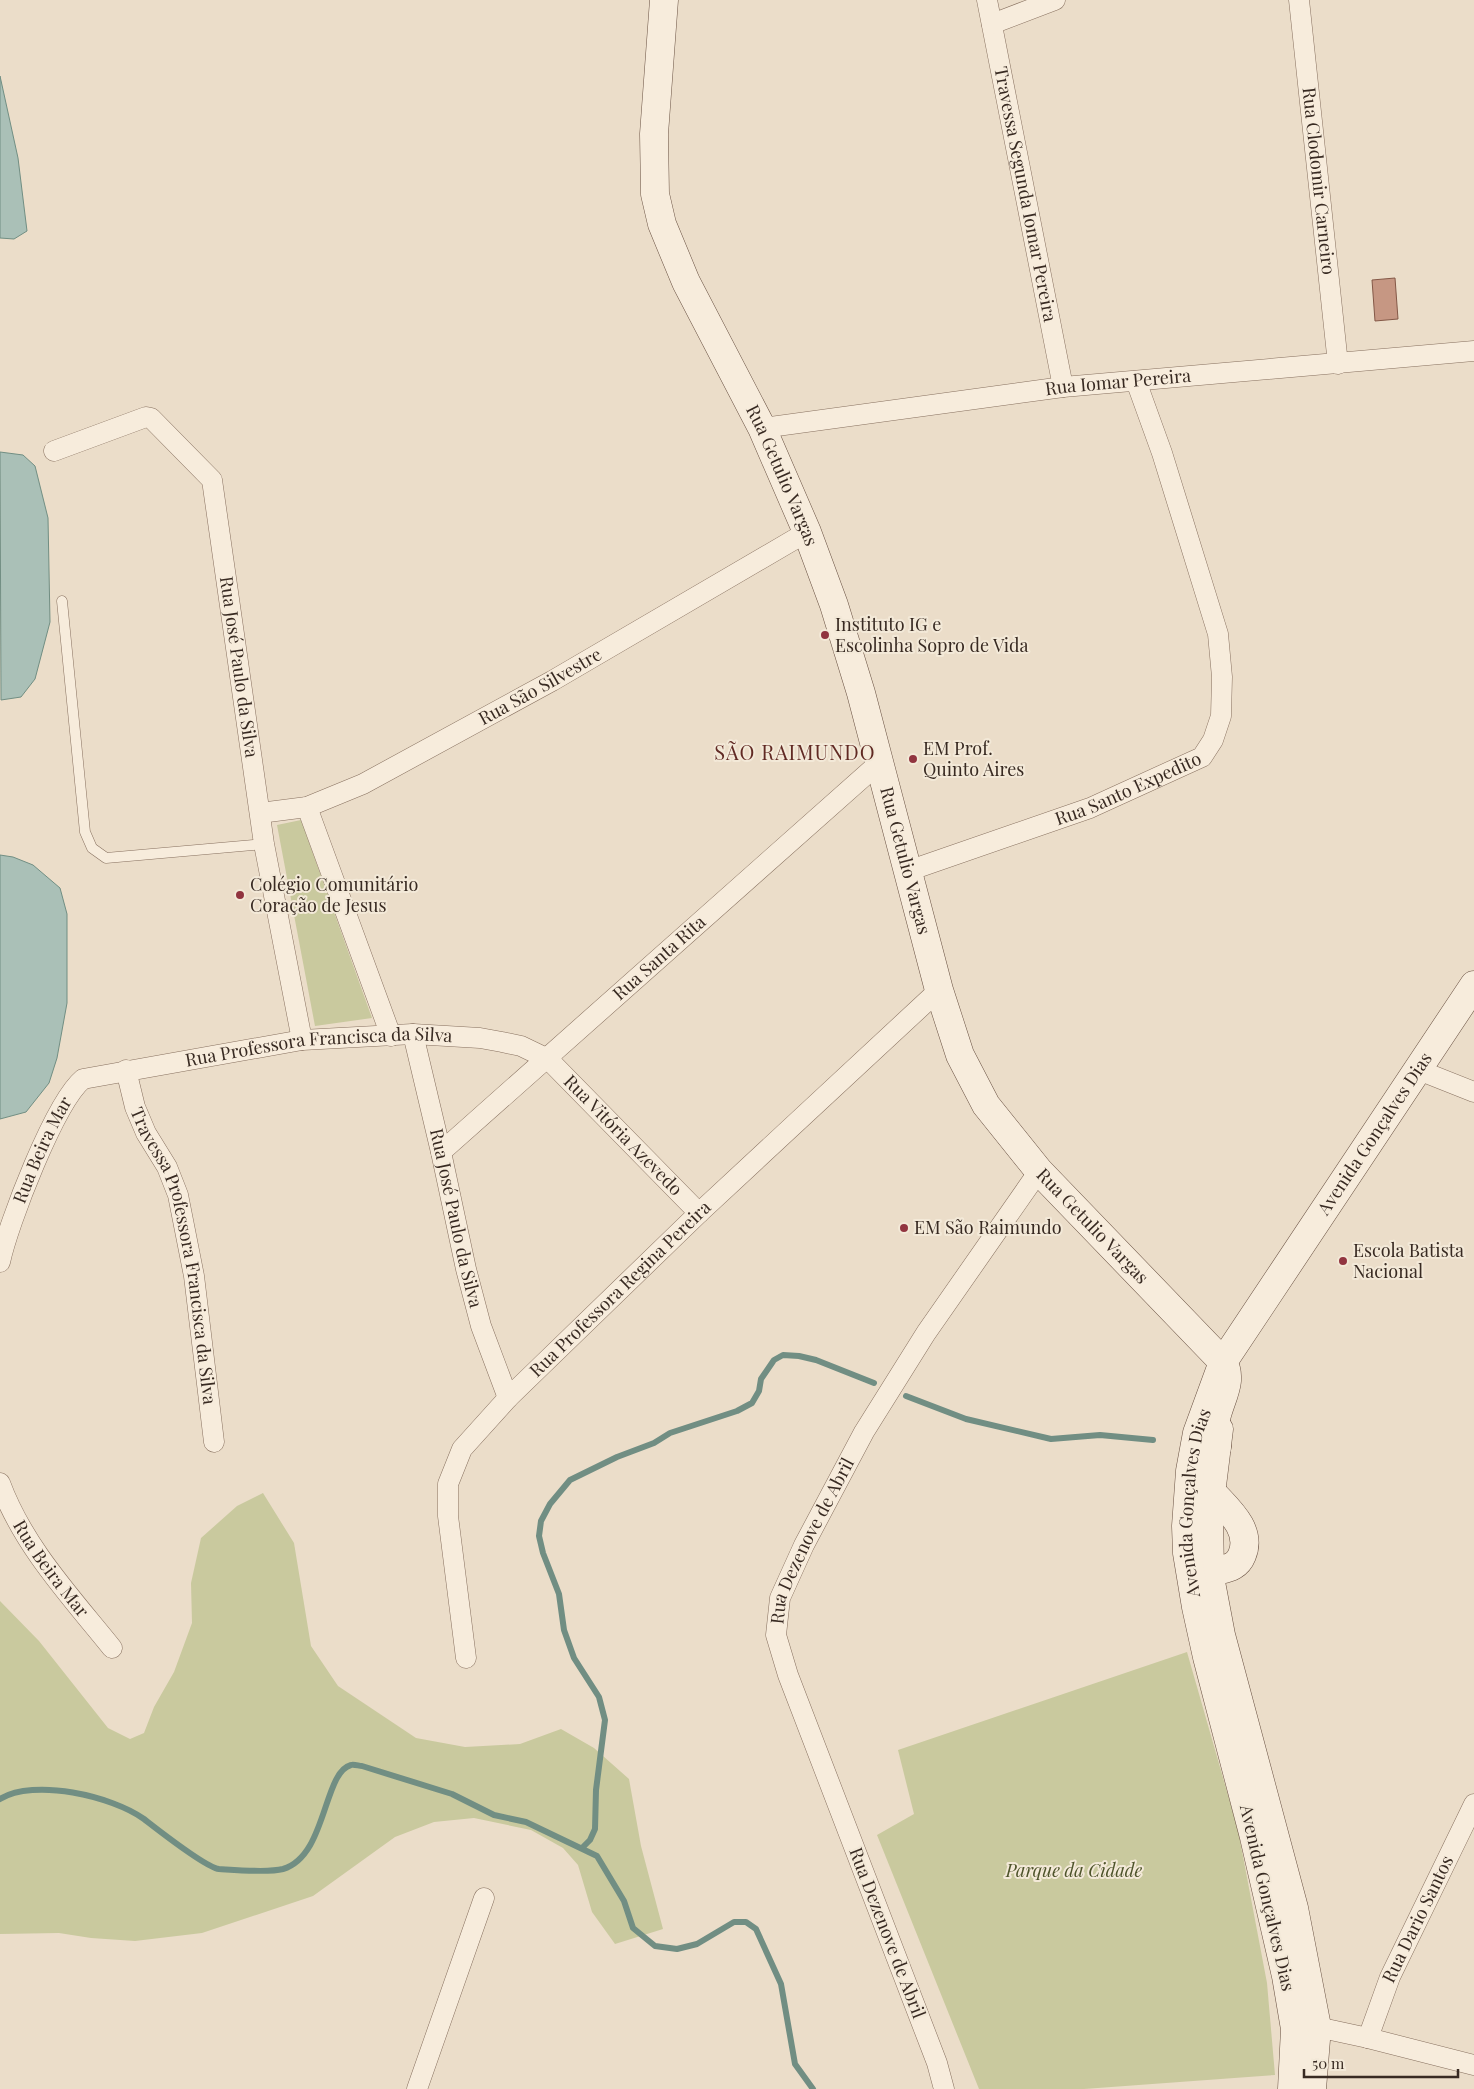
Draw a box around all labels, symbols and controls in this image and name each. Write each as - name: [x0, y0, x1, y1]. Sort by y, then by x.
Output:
- street label: Travessa Segunda Iomar Pereira: [989, 64, 1063, 324]
- street label: Rua Clodomir Carneiro: [1297, 86, 1341, 276]
- street label: Rua Iomar Pereira: [1043, 363, 1192, 400]
- street label: Rua Getulio Vargas: [741, 400, 824, 549]
- street label: Rua José Paulo da Silva: [215, 574, 265, 759]
- place label: Instituto IG e Escolinha Sopro de Vida: [835, 612, 1028, 657]
- marker: Instituto IG e Escolinha Sopro de Vida: [819, 629, 831, 641]
- street label: Rua São Silvestre: [474, 642, 606, 730]
- place label: EM Prof. Quinto Aires: [923, 736, 1024, 781]
- district label: SÃO RAIMUNDO: [714, 738, 876, 765]
- street label: Rua Santo Expedito: [1051, 746, 1205, 830]
- marker: EM Prof. Quinto Aires: [907, 753, 919, 765]
- street label: Rua Getulio Vargas: [875, 784, 937, 937]
- place label: Colégio Comunitário Coração de Jesus: [250, 872, 419, 917]
- marker: Colégio Comunitário Coração de Jesus: [234, 889, 246, 901]
- street label: Rua Santa Rita: [607, 910, 710, 1005]
- street label: Rua Professora Francisca da Silva: [183, 1021, 453, 1072]
- street label: Avenida Gonçalves Dias: [1311, 1047, 1437, 1220]
- street label: Rua Vitória Azevedo: [559, 1069, 688, 1200]
- street label: Rua Beira Mar: [7, 1092, 77, 1206]
- street label: Travessa Professora Francisca da Silva: [125, 1103, 222, 1406]
- street label: Rua José Paulo da Silva: [425, 1126, 489, 1310]
- street label: Rua Getulio Vargas: [1032, 1163, 1154, 1289]
- street label: Rua Professora Regina Pereira: [524, 1195, 716, 1382]
- place label: EM São Raimundo: [914, 1215, 1062, 1239]
- marker: EM São Raimundo: [898, 1222, 910, 1234]
- place label: Escola Batista Nacional: [1353, 1238, 1464, 1283]
- marker: Escola Batista Nacional: [1337, 1255, 1349, 1267]
- street label: Avenida Gonçalves Dias: [1173, 1405, 1216, 1600]
- street label: Rua Dezenove de Abril: [764, 1453, 859, 1625]
- street label: Rua Beira Mar: [8, 1515, 95, 1622]
- street label: Avenida Gonçalves Dias: [1235, 1801, 1301, 1993]
- street label: Rua Dezenove de Abril: [844, 1844, 932, 2022]
- street label: Rua Dario Santos: [1376, 1851, 1458, 1986]
- park label: Parque da Cidade: [1005, 1858, 1143, 1882]
- scale bar: [1304, 2046, 1458, 2078]
- text: 50 m: [1312, 2053, 1345, 2073]

